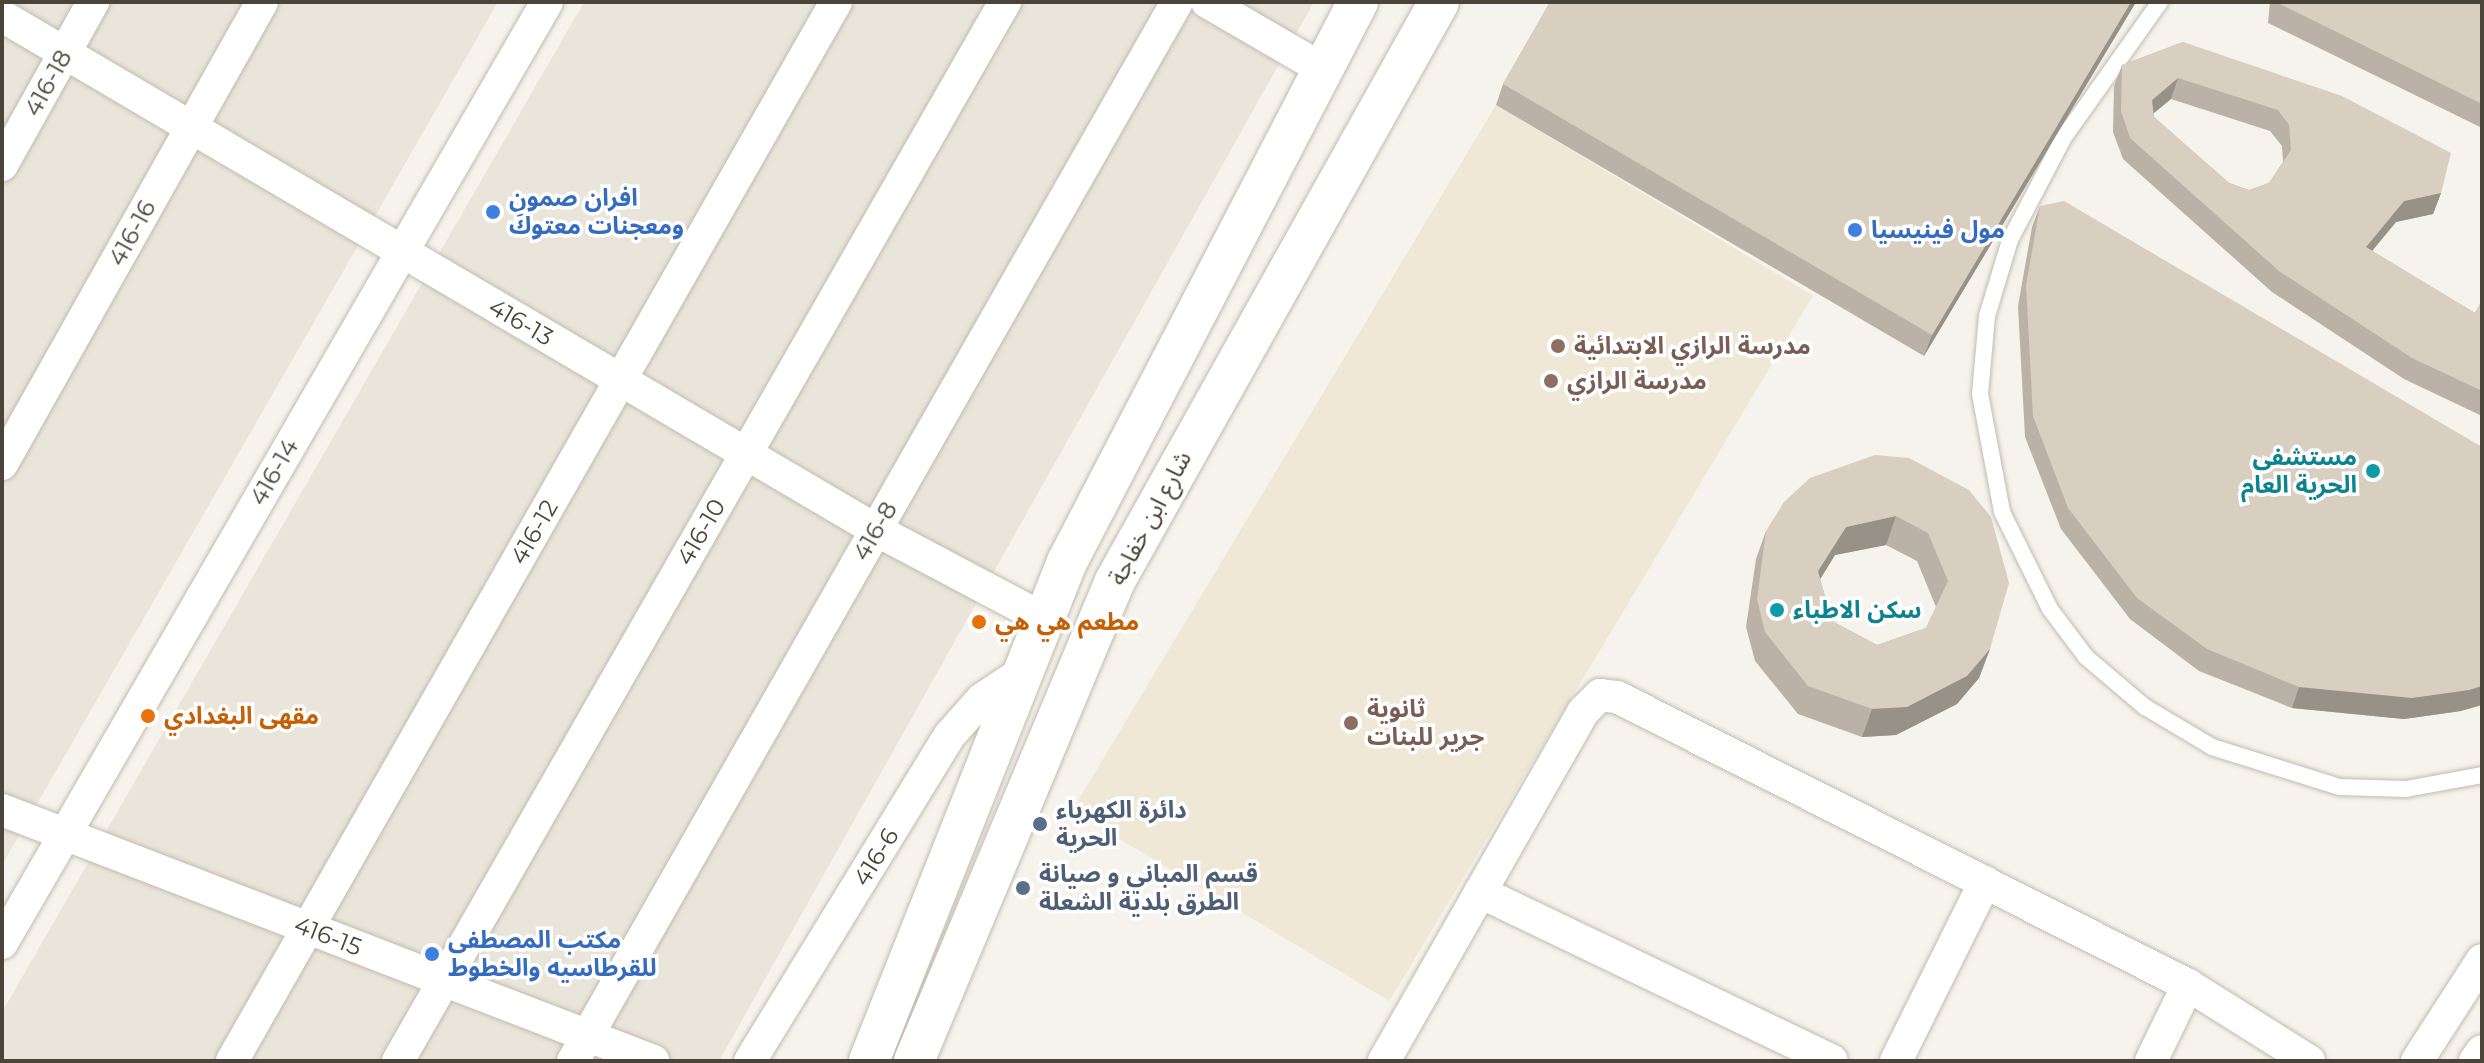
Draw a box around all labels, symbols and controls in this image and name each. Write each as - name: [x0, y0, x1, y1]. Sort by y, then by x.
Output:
- street label: 416-18: [18, 45, 78, 121]
- place label: افران صمون ومعجنات معتوكَ: [509, 184, 684, 240]
- street label: 416-16: [102, 195, 162, 271]
- marker: افران صمون ومعجنات معتوكَ: [484, 203, 502, 221]
- place label: مول فينيسيا: [1871, 216, 2005, 244]
- marker: مول فينيسيا: [1846, 221, 1864, 239]
- street label: 416-13: [484, 292, 558, 352]
- place label: مدرسة الرازي الابتدائية: [1574, 332, 1811, 360]
- marker: مدرسة الرازي الابتدائية: [1549, 337, 1567, 355]
- place label: مدرسة الرازي: [1567, 367, 1707, 395]
- marker: مدرسة الرازي: [1542, 372, 1560, 390]
- street label: 416-14: [244, 434, 304, 510]
- place label: مستشفى الحرية العام: [2241, 443, 2357, 499]
- street label: شارع ابن خفاجة: [1103, 446, 1197, 590]
- marker: مستشفى الحرية العام: [2364, 462, 2382, 480]
- street label: 416-10: [671, 494, 731, 570]
- street label: 416-12: [504, 495, 564, 569]
- street label: 416-8: [847, 496, 903, 566]
- place label: سكن الاطباء: [1793, 596, 1922, 624]
- marker: سكن الاطباء: [1768, 601, 1786, 619]
- place label: مطعم هي هي: [995, 608, 1139, 636]
- marker: مطعم هي هي: [970, 613, 988, 631]
- place label: ثانوية جرير للبنات: [1367, 695, 1484, 751]
- place label: مقهى البغدادي: [164, 702, 319, 730]
- marker: مقهى البغدادي: [139, 707, 157, 725]
- marker: ثانوية جرير للبنات: [1342, 714, 1360, 732]
- place label: دائرة الكهرباء الحرية: [1056, 796, 1187, 852]
- marker: دائرة الكهرباء الحرية: [1031, 815, 1049, 833]
- street label: 416-6: [847, 823, 905, 891]
- place label: قسم المباني و صيانة الطرق بلدية الشعلة: [1039, 860, 1258, 916]
- marker: قسم المباني و صيانة الطرق بلدية الشعلة: [1014, 879, 1032, 897]
- street label: 416-15: [290, 910, 366, 962]
- place label: مكتب المصطفى للقرطاسيه والخطوط: [448, 926, 657, 982]
- marker: مكتب المصطفى للقرطاسيه والخطوط: [423, 945, 441, 963]

